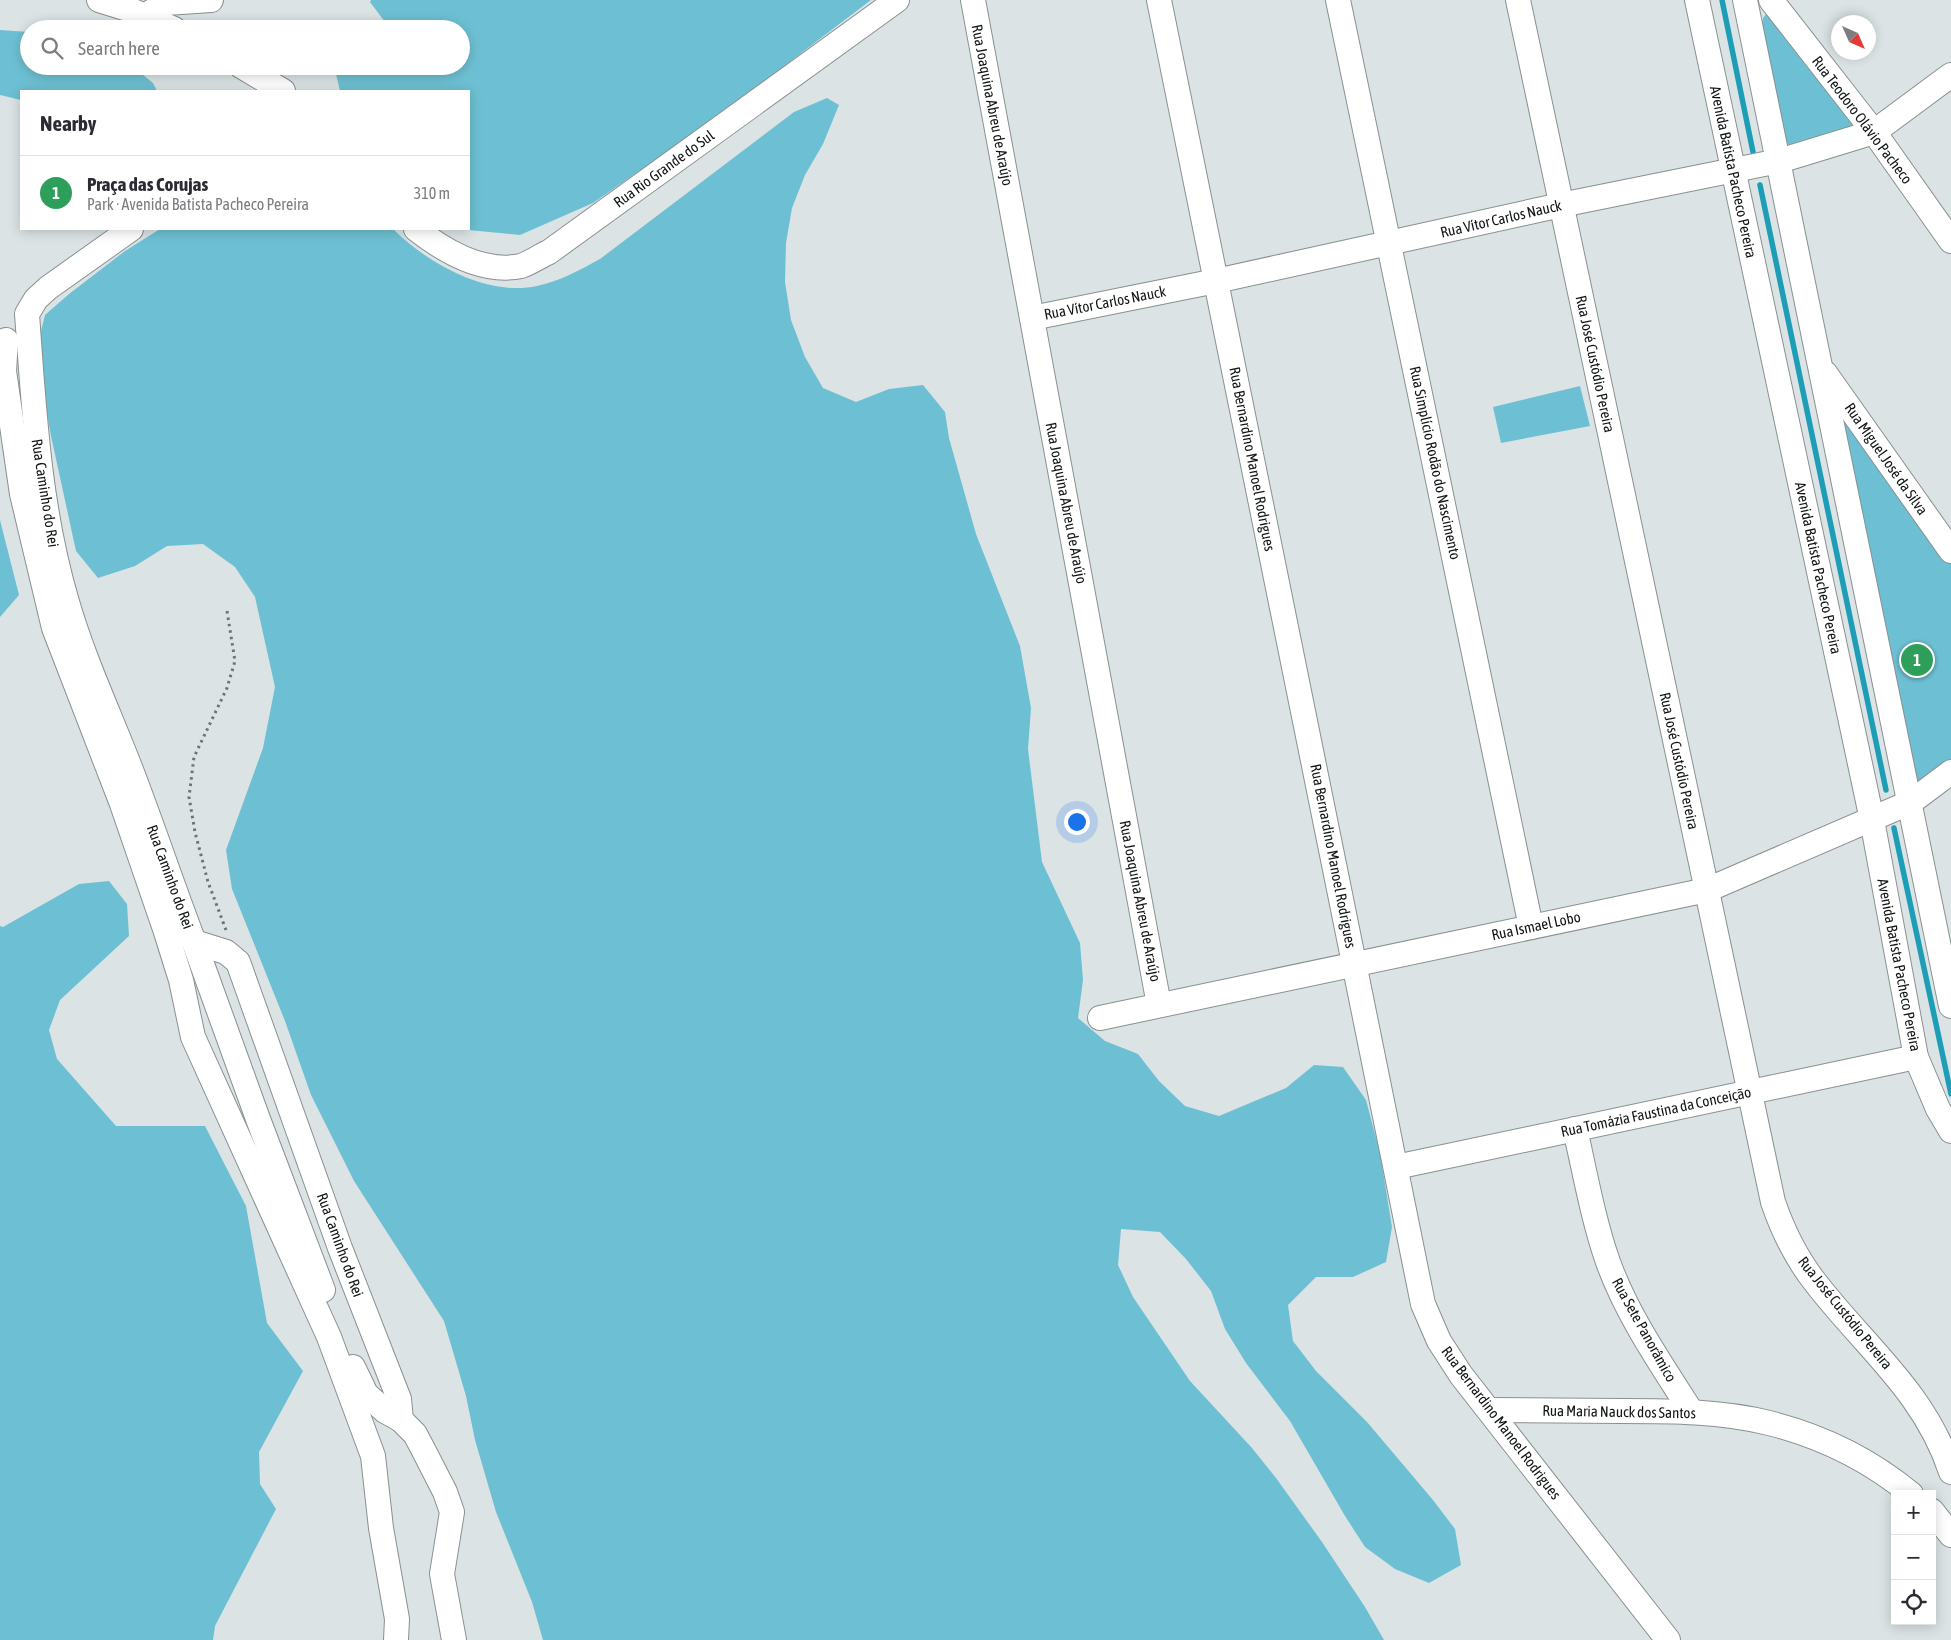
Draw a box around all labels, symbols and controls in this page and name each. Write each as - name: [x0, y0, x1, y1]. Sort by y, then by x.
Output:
- north arrow: [1831, 15, 1876, 60]
- search box: [20, 20, 470, 75]
- street label: Rua Joaquina Abreu de Araújo: [969, 23, 1016, 187]
- icon: search: [38, 34, 66, 62]
- text: Search here: [78, 37, 160, 59]
- street label: Rua Teodoro Olávio Pacheco: [1809, 52, 1916, 187]
- street label: Avenida Batista Pacheco Pereira: [1707, 84, 1760, 260]
- text: Nearby: [40, 111, 96, 135]
- street label: Rua Rio Grande do Sul: [610, 126, 717, 211]
- text: Praça das Corujas: [87, 173, 208, 195]
- text: 1: [52, 184, 60, 202]
- text: 310 m: [414, 184, 450, 202]
- text: Park · Avenida Batista Pacheco Pereira: [87, 195, 309, 213]
- street label: Rua Vítor Carlos Nauck: [1439, 196, 1564, 241]
- street label: Rua Vítor Carlos Nauck: [1042, 282, 1168, 323]
- street label: Rua José Custódio Pereira: [1573, 294, 1618, 434]
- street label: Rua Bernardino Manoel Rodrigues: [1226, 365, 1279, 552]
- street label: Rua Simplício Rodão do Nascimento: [1407, 365, 1464, 561]
- street label: Rua Miguel José da Silva: [1841, 400, 1931, 518]
- street label: Rua Joaquina Abreu de Araújo: [1043, 421, 1090, 585]
- street label: Rua Caminho do Rei: [29, 438, 62, 548]
- street label: Avenida Batista Pacheco Pereira: [1792, 480, 1845, 656]
- pin: 1: [1901, 641, 1933, 679]
- street label: Rua José Custódio Pereira: [1657, 691, 1702, 831]
- street label: Rua Bernardino Manoel Rodrigues: [1307, 762, 1360, 949]
- your location: [1064, 809, 1090, 835]
- street label: Rua Joaquina Abreu de Araújo: [1117, 819, 1164, 983]
- street label: Rua Caminho do Rei: [144, 823, 197, 931]
- street label: Avenida Batista Pacheco Pereira: [1874, 877, 1925, 1053]
- street label: Rua Ismael Lobo: [1490, 908, 1582, 943]
- street label: Rua Tomázia Faustina da Conceição: [1559, 1083, 1753, 1140]
- street label: Rua Caminho do Rei: [314, 1191, 367, 1299]
- street label: Rua José Custódio Pereira: [1795, 1253, 1896, 1372]
- street label: Rua Sete Panorâmico: [1609, 1275, 1680, 1385]
- street label: Rua Bernardino Manoel Rodrigues: [1438, 1343, 1565, 1503]
- street label: Rua Maria Nauck dos Santos: [1542, 1402, 1696, 1421]
- map controls: [1891, 1490, 1936, 1625]
- button: +: [1891, 1490, 1936, 1535]
- button: −: [1891, 1535, 1936, 1580]
- button: locate: [1891, 1580, 1936, 1625]

